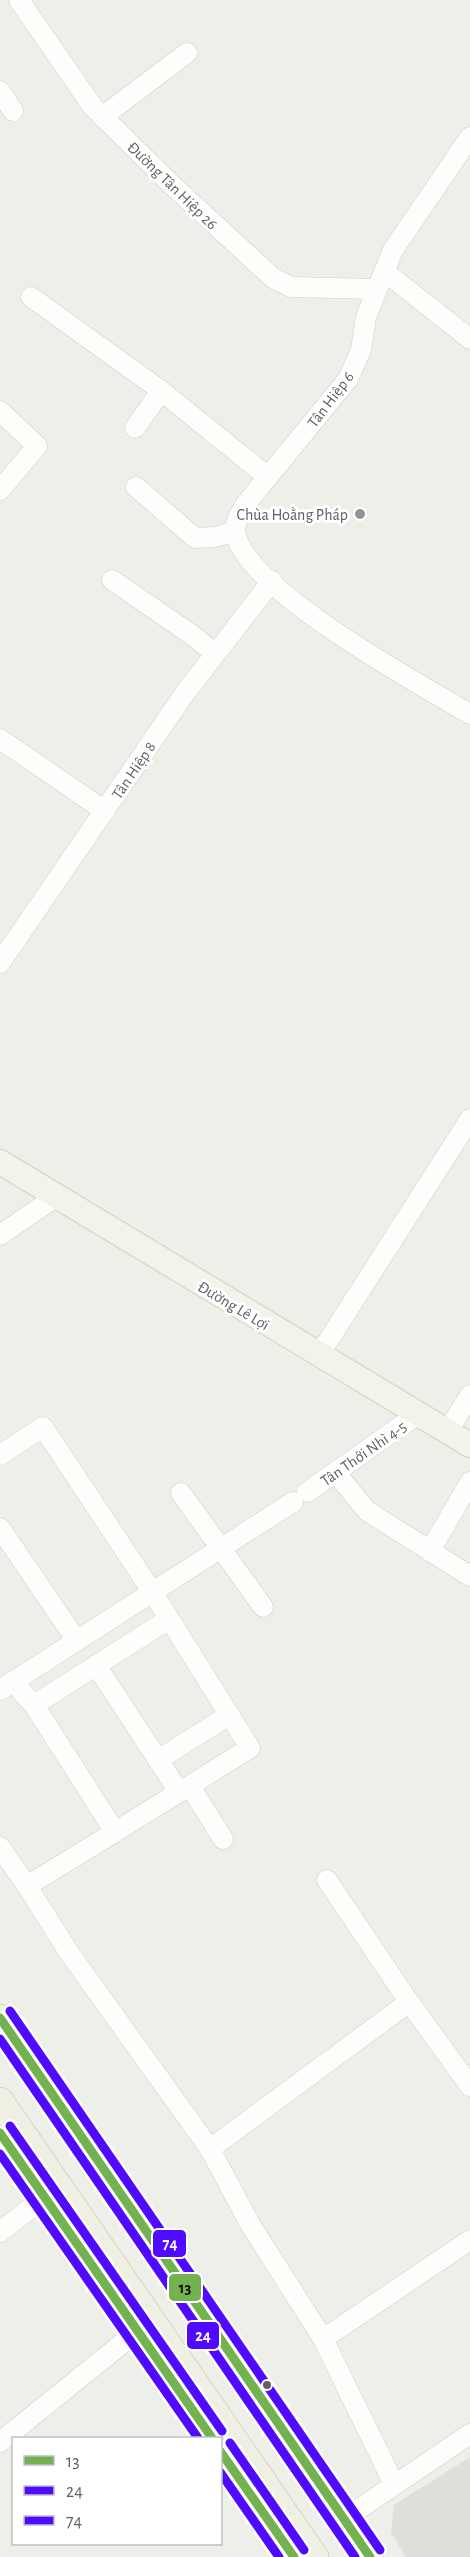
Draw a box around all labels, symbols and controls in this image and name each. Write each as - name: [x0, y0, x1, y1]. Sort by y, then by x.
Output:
- street label: Đường Tân Hiệp 26: [124, 139, 220, 233]
- street label: Tân Hiệp 6: [305, 369, 357, 431]
- place label: Chùa Hoằng Pháp: [237, 506, 348, 523]
- marker: Chùa Hoằng Pháp: [353, 507, 367, 521]
- street label: Tân Hiệp 8: [109, 739, 159, 802]
- street label: Đường Lê Lợi: [195, 1278, 272, 1333]
- street label: Tân Thới Nhì 4-5: [318, 1418, 409, 1489]
- line badge: 74: [152, 2229, 187, 2258]
- text: 74: [163, 2236, 177, 2252]
- line badge: 13: [168, 2273, 202, 2302]
- text: 13: [179, 2280, 191, 2296]
- line badge: 24: [186, 2321, 220, 2350]
- text: 24: [195, 2328, 211, 2344]
- unlabelled marker: [261, 2379, 273, 2391]
- legend: [12, 2437, 222, 2545]
- text: 13: [66, 2453, 80, 2471]
- text: 24: [66, 2483, 83, 2501]
- text: 74: [66, 2513, 83, 2531]

